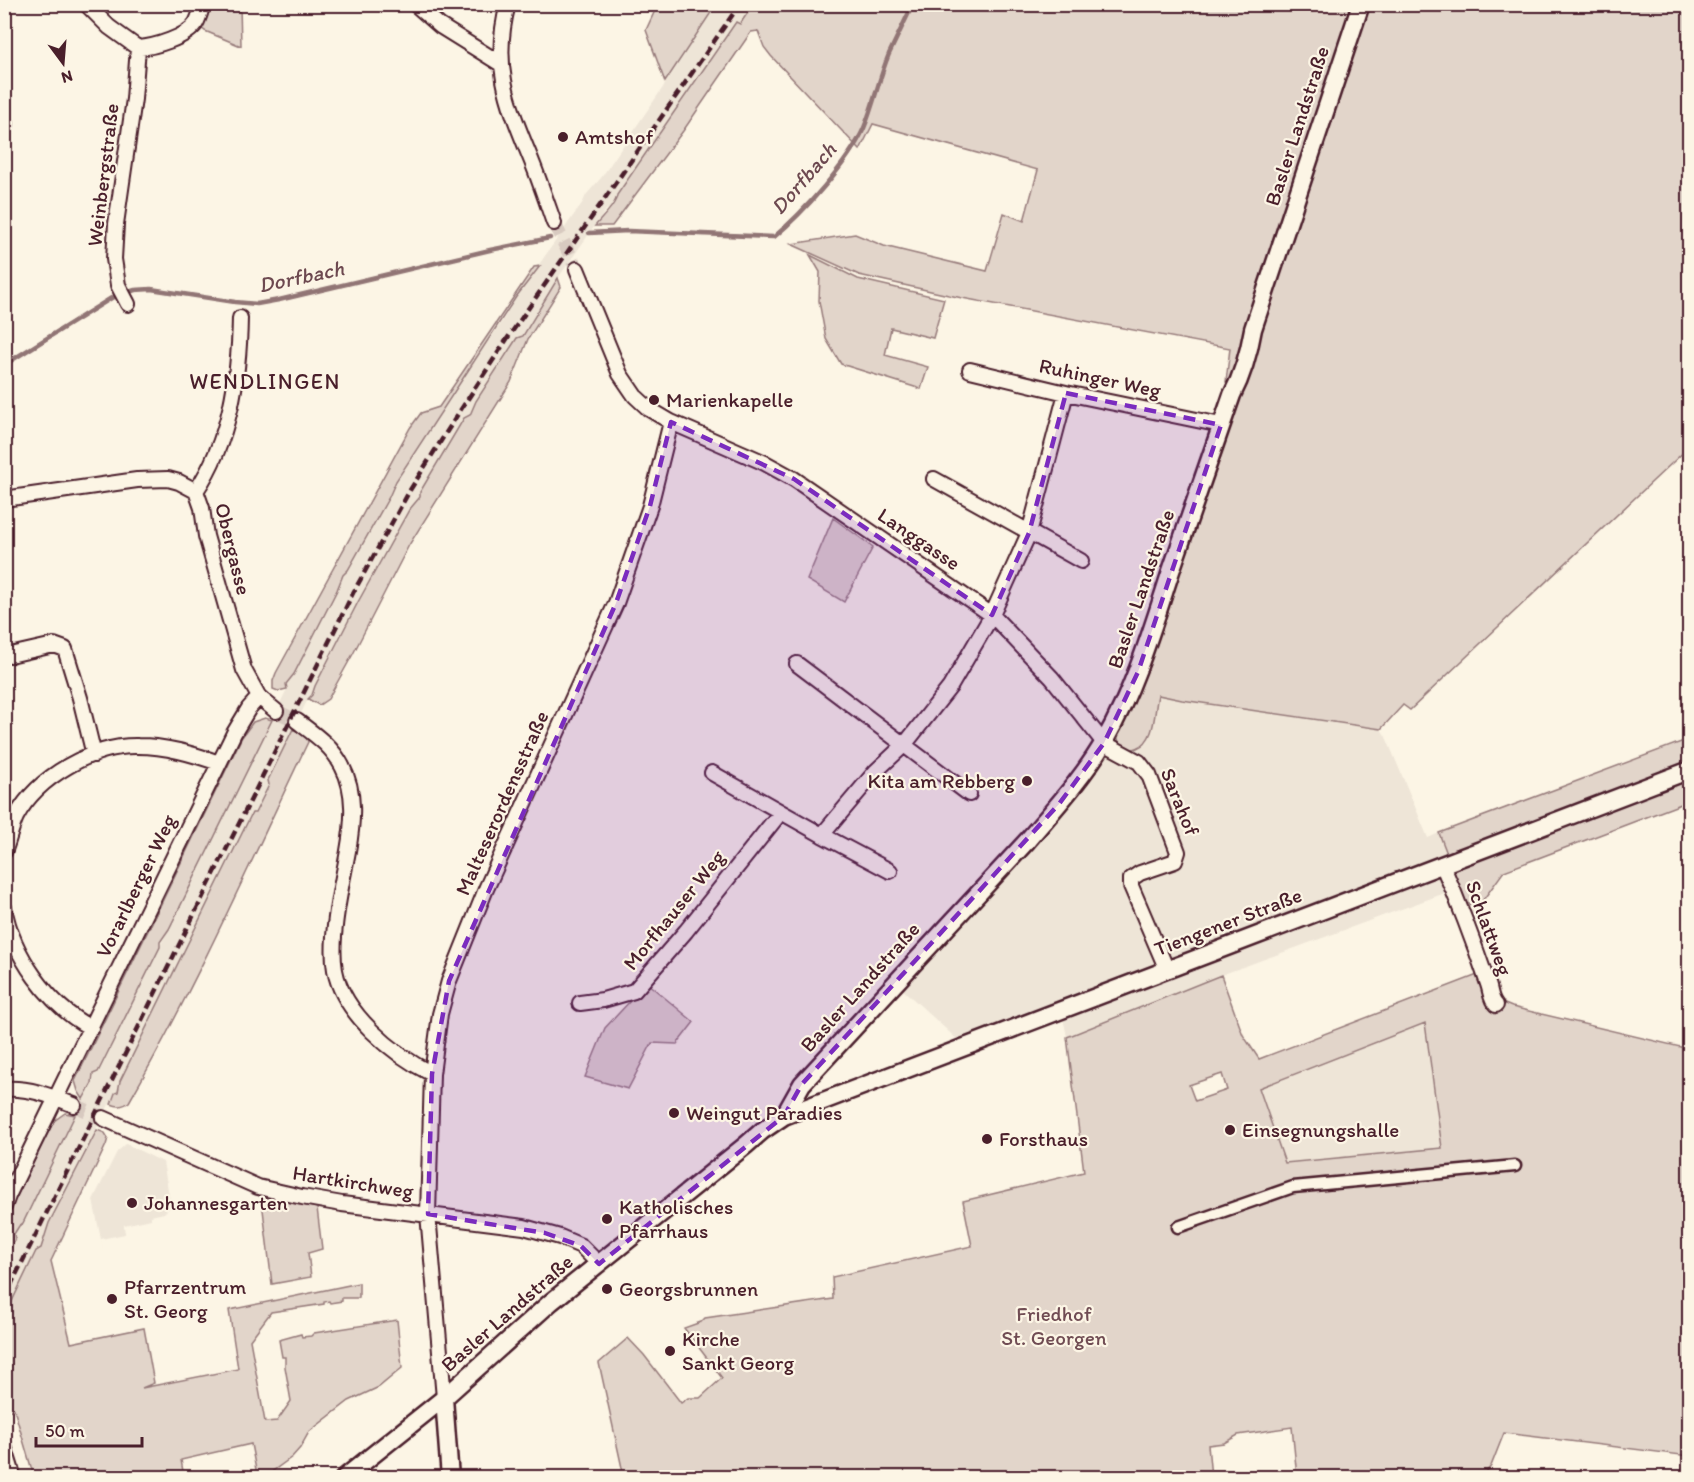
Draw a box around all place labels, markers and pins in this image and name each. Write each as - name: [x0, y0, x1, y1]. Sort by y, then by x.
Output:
- place label: Amtshof: [575, 124, 653, 149]
- marker: Amtshof: [556, 130, 570, 144]
- place label: Marienkapelle: [666, 387, 793, 412]
- marker: Marienkapelle: [647, 393, 661, 407]
- place label: Kita am Rebberg: [868, 768, 1015, 793]
- marker: Kita am Rebberg: [1020, 774, 1034, 788]
- place label: Weingut Paradies: [686, 1100, 842, 1125]
- marker: Weingut Paradies: [667, 1106, 681, 1120]
- place label: Einsegnungshalle: [1242, 1117, 1399, 1142]
- marker: Einsegnungshalle: [1223, 1123, 1237, 1137]
- place label: Forsthaus: [999, 1126, 1088, 1151]
- marker: Forsthaus: [980, 1132, 994, 1146]
- place label: Johannesgarten: [144, 1190, 288, 1215]
- place label: Katholisches Pfarrhaus: [619, 1194, 733, 1243]
- marker: Johannesgarten: [125, 1196, 139, 1210]
- marker: Katholisches Pfarrhaus: [600, 1212, 614, 1226]
- place label: Pfarrzentrum St. Georg: [124, 1274, 246, 1323]
- place label: Georgsbrunnen: [619, 1276, 758, 1301]
- marker: Georgsbrunnen: [600, 1282, 614, 1296]
- marker: Pfarrzentrum St. Georg: [105, 1292, 119, 1306]
- place label: Kirche Sankt Georg: [682, 1326, 794, 1375]
- marker: Kirche Sankt Georg: [663, 1344, 677, 1358]

